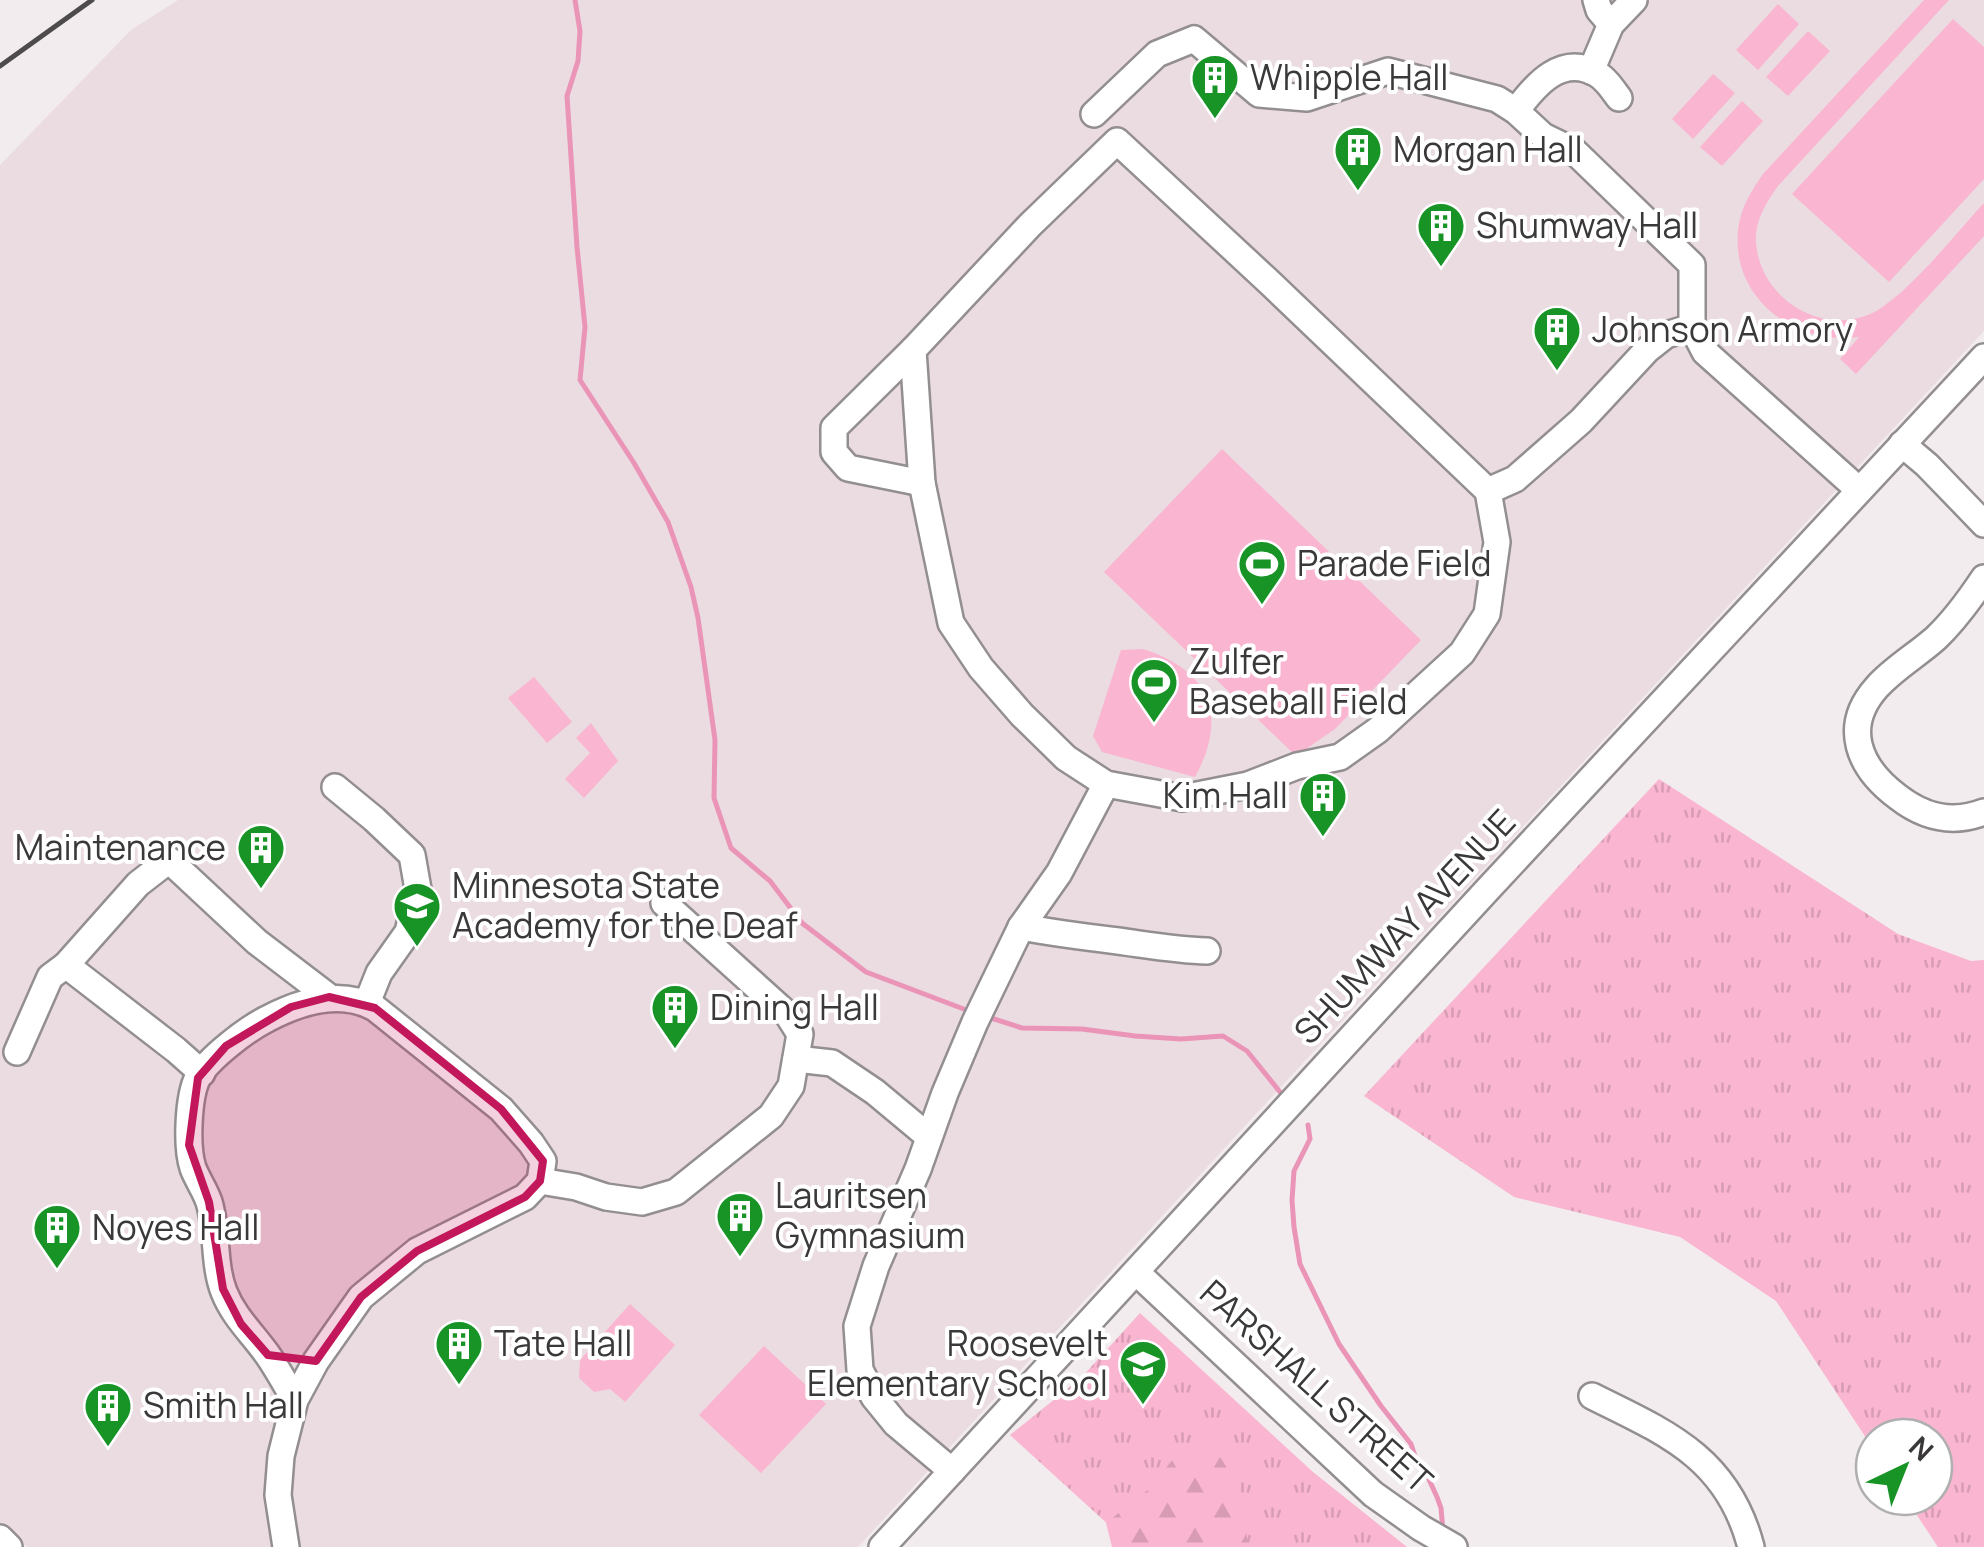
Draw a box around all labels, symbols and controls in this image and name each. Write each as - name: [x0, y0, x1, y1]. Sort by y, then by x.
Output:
- building icon: Whipple Hall: [1189, 52, 1241, 120]
- place label: Whipple Hall: [1250, 53, 1449, 101]
- building icon: Morgan Hall: [1332, 124, 1384, 192]
- place label: Morgan Hall: [1393, 125, 1583, 173]
- building icon: Shumway Hall: [1415, 200, 1467, 268]
- place label: Shumway Hall: [1476, 201, 1698, 249]
- building icon: Johnson Armory: [1531, 304, 1583, 372]
- place label: Johnson Armory: [1592, 305, 1853, 353]
- sports icon: Parade Field: [1236, 538, 1288, 606]
- place label: Parade Field: [1297, 539, 1491, 587]
- place label: Zulfer Baseball Field: [1189, 637, 1407, 725]
- sports icon: Zulfer Baseball Field: [1128, 656, 1180, 724]
- building icon: Kim Hall: [1297, 770, 1349, 838]
- place label: Kim Hall: [1163, 771, 1288, 819]
- street label: SHUMWAY AVENUE: [1283, 799, 1526, 1054]
- building icon: Maintenance: [235, 822, 287, 890]
- place label: Maintenance: [15, 823, 226, 871]
- place label: Minnesota State Academy for the Deaf: [452, 861, 798, 949]
- school or university icon: Minnesota State Academy for the Deaf: [391, 880, 443, 948]
- building icon: Dining Hall: [649, 982, 701, 1050]
- place label: Dining Hall: [710, 983, 879, 1031]
- place label: Lauritsen Gymnasium: [775, 1171, 965, 1259]
- building icon: Lauritsen Gymnasium: [714, 1190, 766, 1258]
- building icon: Noyes Hall: [31, 1202, 83, 1270]
- place label: Noyes Hall: [92, 1203, 259, 1251]
- street label: PARSHALL STREET: [1190, 1269, 1443, 1504]
- building icon: Tate Hall: [433, 1318, 485, 1386]
- place label: Tate Hall: [494, 1319, 632, 1367]
- place label: Roosevelt Elementary School: [807, 1319, 1108, 1407]
- school or university icon: Roosevelt Elementary School: [1117, 1338, 1169, 1406]
- building icon: Smith Hall: [82, 1380, 134, 1448]
- place label: Smith Hall: [143, 1381, 304, 1429]
- north arrow: [1854, 1417, 1954, 1517]
- text: N: [1901, 1427, 1942, 1469]

